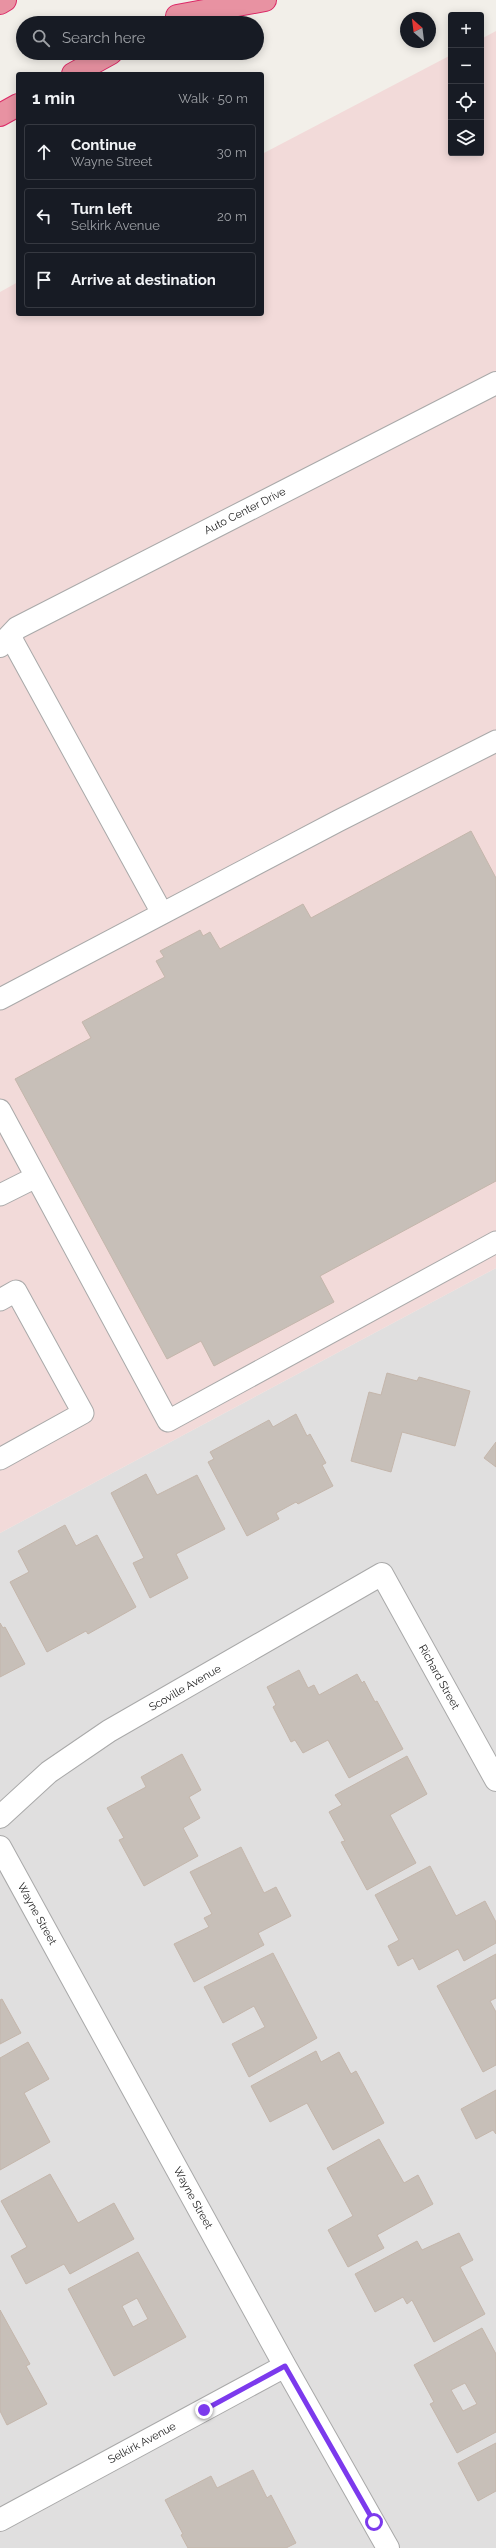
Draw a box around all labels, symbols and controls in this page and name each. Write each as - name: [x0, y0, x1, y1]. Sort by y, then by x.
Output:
- north arrow: [400, 12, 436, 48]
- map controls: [448, 12, 484, 156]
- button: +: [448, 12, 484, 48]
- search box: [16, 16, 264, 60]
- icon: search: [30, 27, 52, 49]
- text: Search here: [62, 29, 145, 47]
- button: −: [448, 48, 484, 84]
- button: locate: [448, 84, 484, 120]
- text: 1 min: [32, 88, 75, 108]
- text: Walk · 50 m: [178, 91, 248, 106]
- button: layers: [448, 120, 484, 156]
- text: Continue: [71, 136, 136, 154]
- icon: ahead: [33, 141, 55, 163]
- text: 30 m: [217, 145, 247, 160]
- text: Wayne Street: [71, 154, 152, 169]
- text: Turn left: [71, 200, 132, 218]
- icon: left: [33, 205, 55, 227]
- text: 20 m: [217, 209, 247, 224]
- text: Selkirk Avenue: [71, 218, 160, 233]
- icon: arrive: [33, 269, 55, 291]
- text: Arrive at destination: [71, 271, 216, 289]
- street label: Auto Center Drive: [202, 485, 288, 537]
- street label: Richard Street: [416, 1642, 462, 1712]
- street label: Scoville Avenue: [147, 1662, 224, 1714]
- street label: Wayne Street: [15, 1881, 60, 1948]
- street label: Wayne Street: [171, 2165, 216, 2232]
- route end: [195, 2401, 213, 2419]
- street label: Selkirk Avenue: [106, 2419, 179, 2466]
- route start: [365, 2513, 383, 2531]

